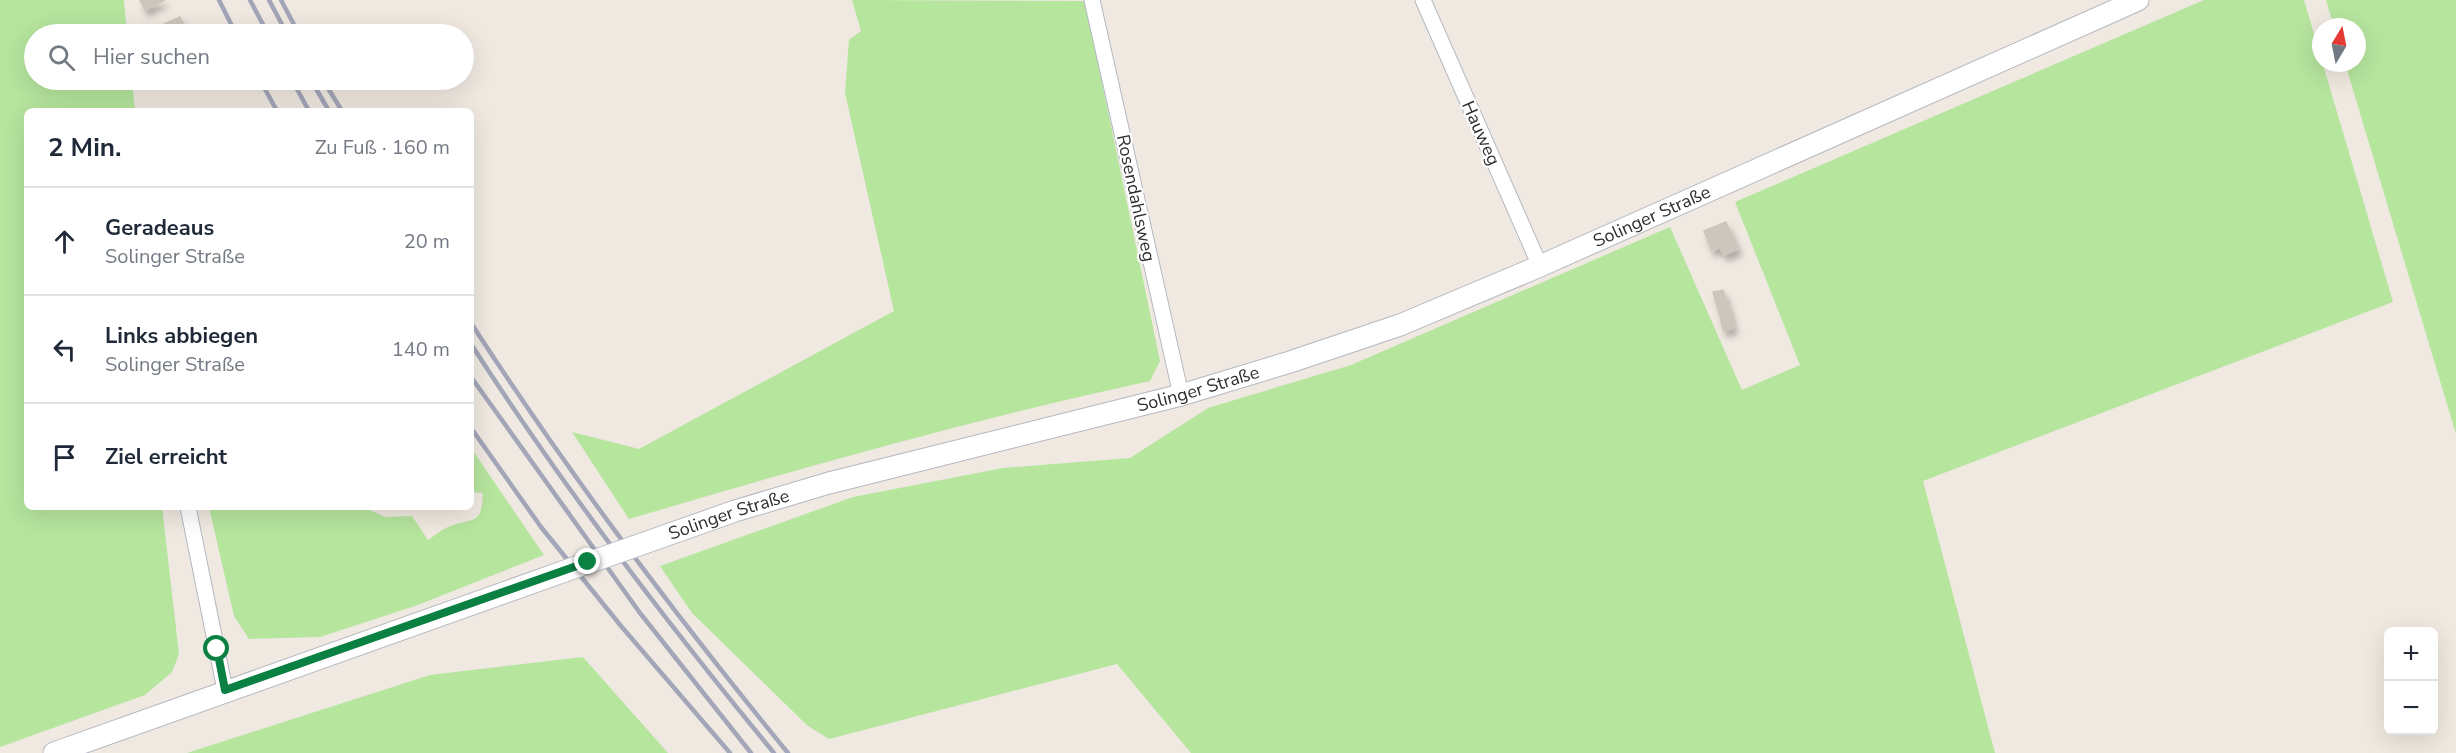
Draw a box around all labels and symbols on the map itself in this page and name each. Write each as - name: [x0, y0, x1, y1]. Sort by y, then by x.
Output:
- north arrow: [2312, 18, 2366, 72]
- street label: Hauweg: [1456, 97, 1506, 169]
- street label: Rosendahlsweg: [1111, 132, 1161, 264]
- street label: Solinger Straße: [1589, 180, 1714, 253]
- street label: Solinger Straße: [1135, 360, 1262, 418]
- street label: Solinger Straße: [665, 484, 792, 546]
- route end: [574, 548, 600, 574]
- route start: [203, 635, 229, 661]

